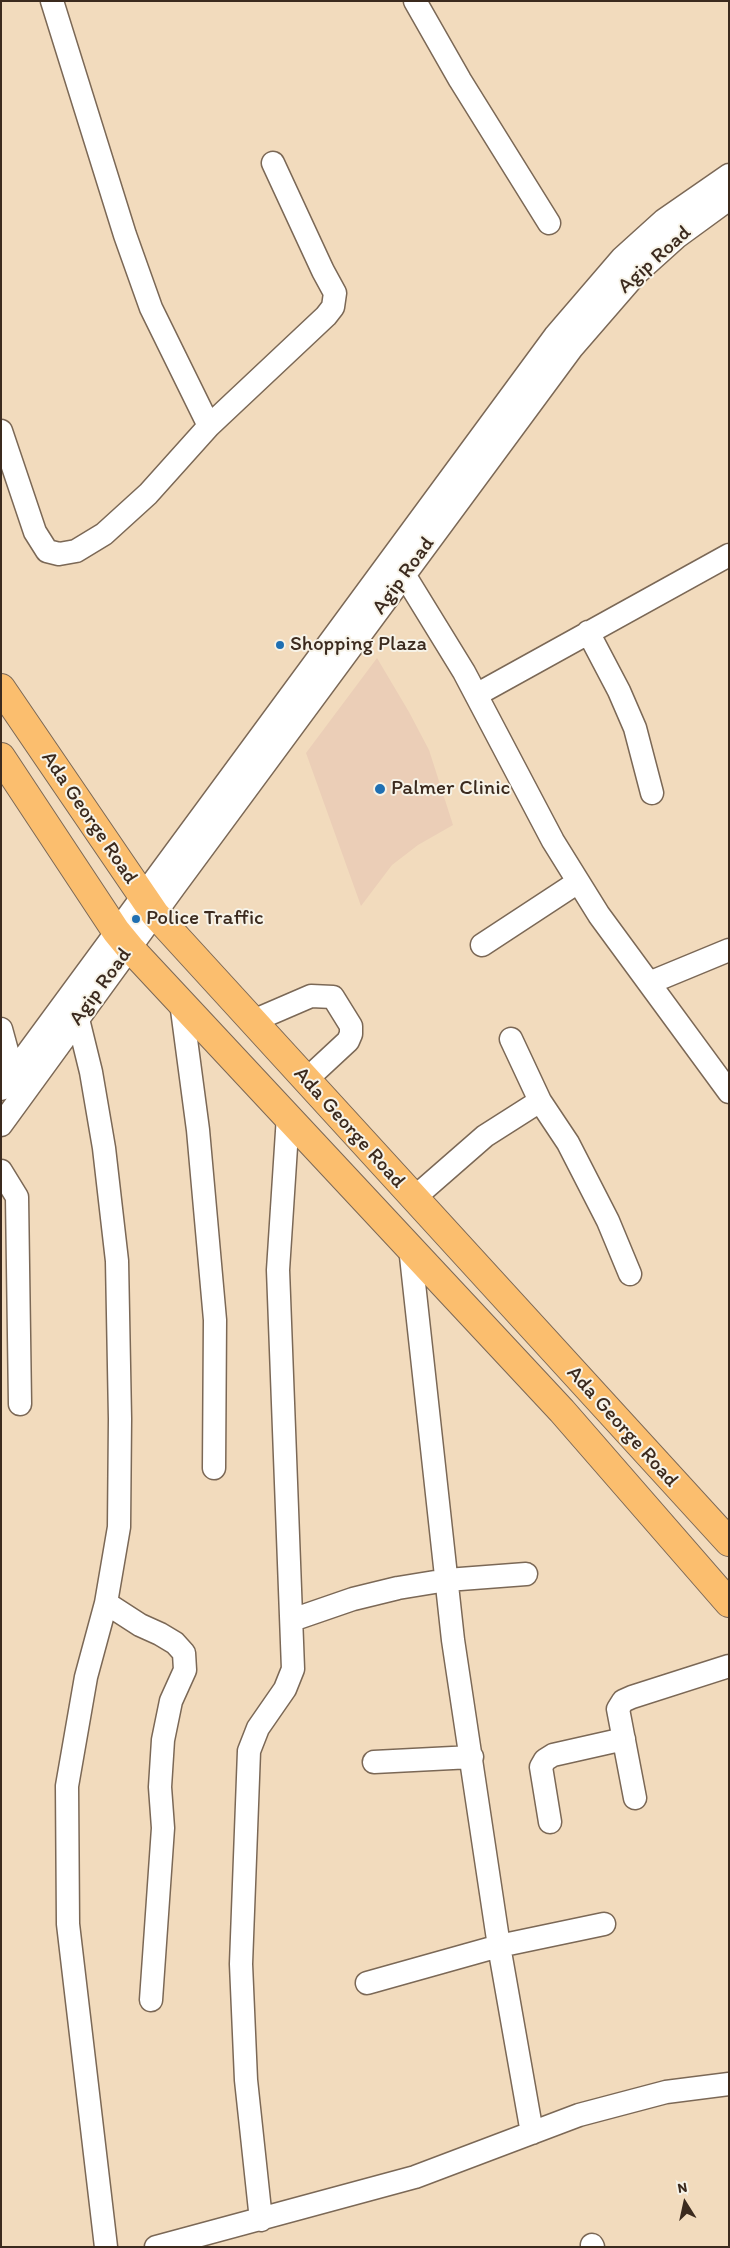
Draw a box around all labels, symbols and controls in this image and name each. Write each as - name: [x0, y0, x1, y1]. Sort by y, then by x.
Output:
- street label: Agip Road: [613, 221, 697, 299]
- street label: Agip Road: [367, 532, 441, 620]
- place label: Shopping Plaza: [290, 632, 427, 658]
- marker: Shopping Plaza: [274, 639, 286, 651]
- street label: Ada George Road: [35, 747, 143, 889]
- place label: Palmer Clinic: [391, 776, 510, 802]
- marker: Palmer Clinic: [373, 782, 387, 796]
- place label: Police Traffic: [146, 906, 264, 932]
- marker: Police Traffic: [130, 913, 142, 925]
- street label: Agip Road: [64, 943, 138, 1031]
- street label: Ada George Road: [288, 1062, 410, 1194]
- street label: Ada George Road: [561, 1361, 683, 1493]
- north arrow: [660, 2178, 710, 2228]
- text: N: [676, 2179, 688, 2197]

